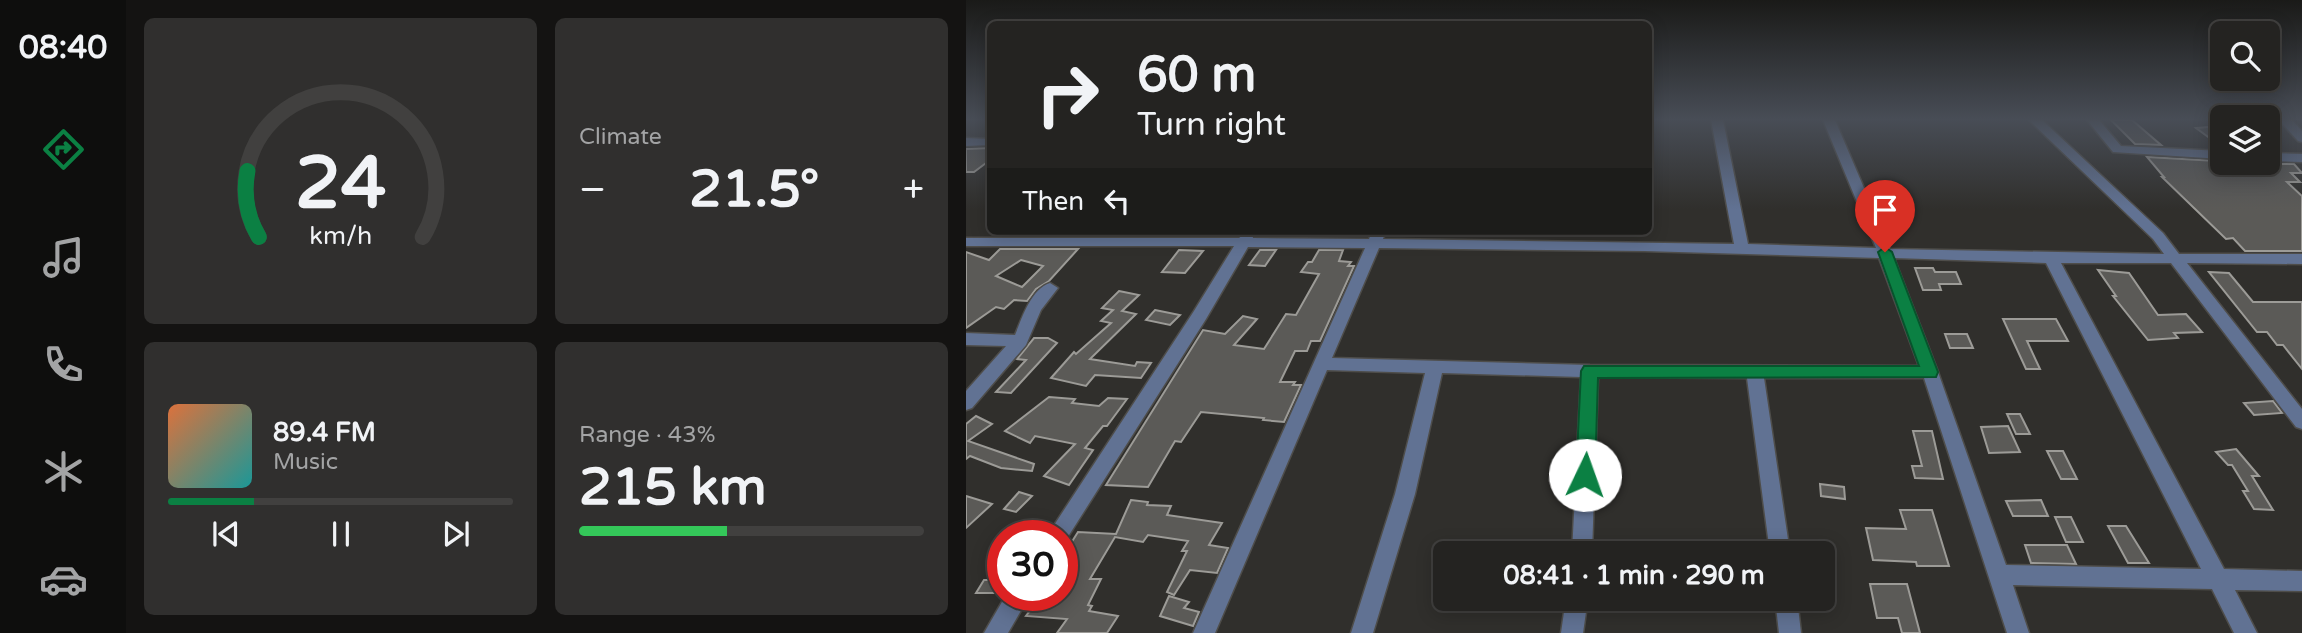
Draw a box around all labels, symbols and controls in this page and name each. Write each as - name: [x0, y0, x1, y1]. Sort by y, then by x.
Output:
- map controls: [2210, 21, 2280, 175]
- button: search: [2210, 21, 2280, 91]
- text: 08:40: [19, 29, 107, 67]
- text: 60 m: [1137, 46, 1256, 105]
- icon: right: [1022, 49, 1113, 140]
- button: layers: [2210, 105, 2280, 175]
- text: Turn right: [1137, 106, 1286, 144]
- text: Climate: [579, 123, 662, 151]
- icon: directions: [39, 125, 88, 174]
- text: 24: [295, 140, 386, 228]
- text: 21.5°: [689, 158, 819, 221]
- text: −: [579, 167, 606, 213]
- text: +: [903, 167, 924, 213]
- pin: [1855, 180, 1915, 252]
- icon: left: [1098, 182, 1136, 220]
- text: Then: [1022, 186, 1084, 217]
- icon: arrive: [1866, 191, 1904, 229]
- text: km/h: [309, 221, 372, 251]
- icon: music: [39, 233, 88, 282]
- icon: phone: [39, 340, 88, 389]
- text: 89.4 FM: [273, 417, 376, 448]
- text: Range · 43%: [579, 421, 715, 449]
- position arrow: [1548, 438, 1622, 512]
- icon: climate: [39, 447, 88, 496]
- text: Music: [273, 448, 338, 476]
- text: 215 km: [579, 456, 767, 519]
- icon: previous: [207, 515, 245, 553]
- icon: pause: [322, 515, 360, 553]
- icon: next: [437, 515, 475, 553]
- speed limit sign: 30: [987, 520, 1078, 611]
- icon: car: [39, 555, 88, 604]
- text: 08:41 · 1 min · 290 m: [1503, 560, 1765, 591]

